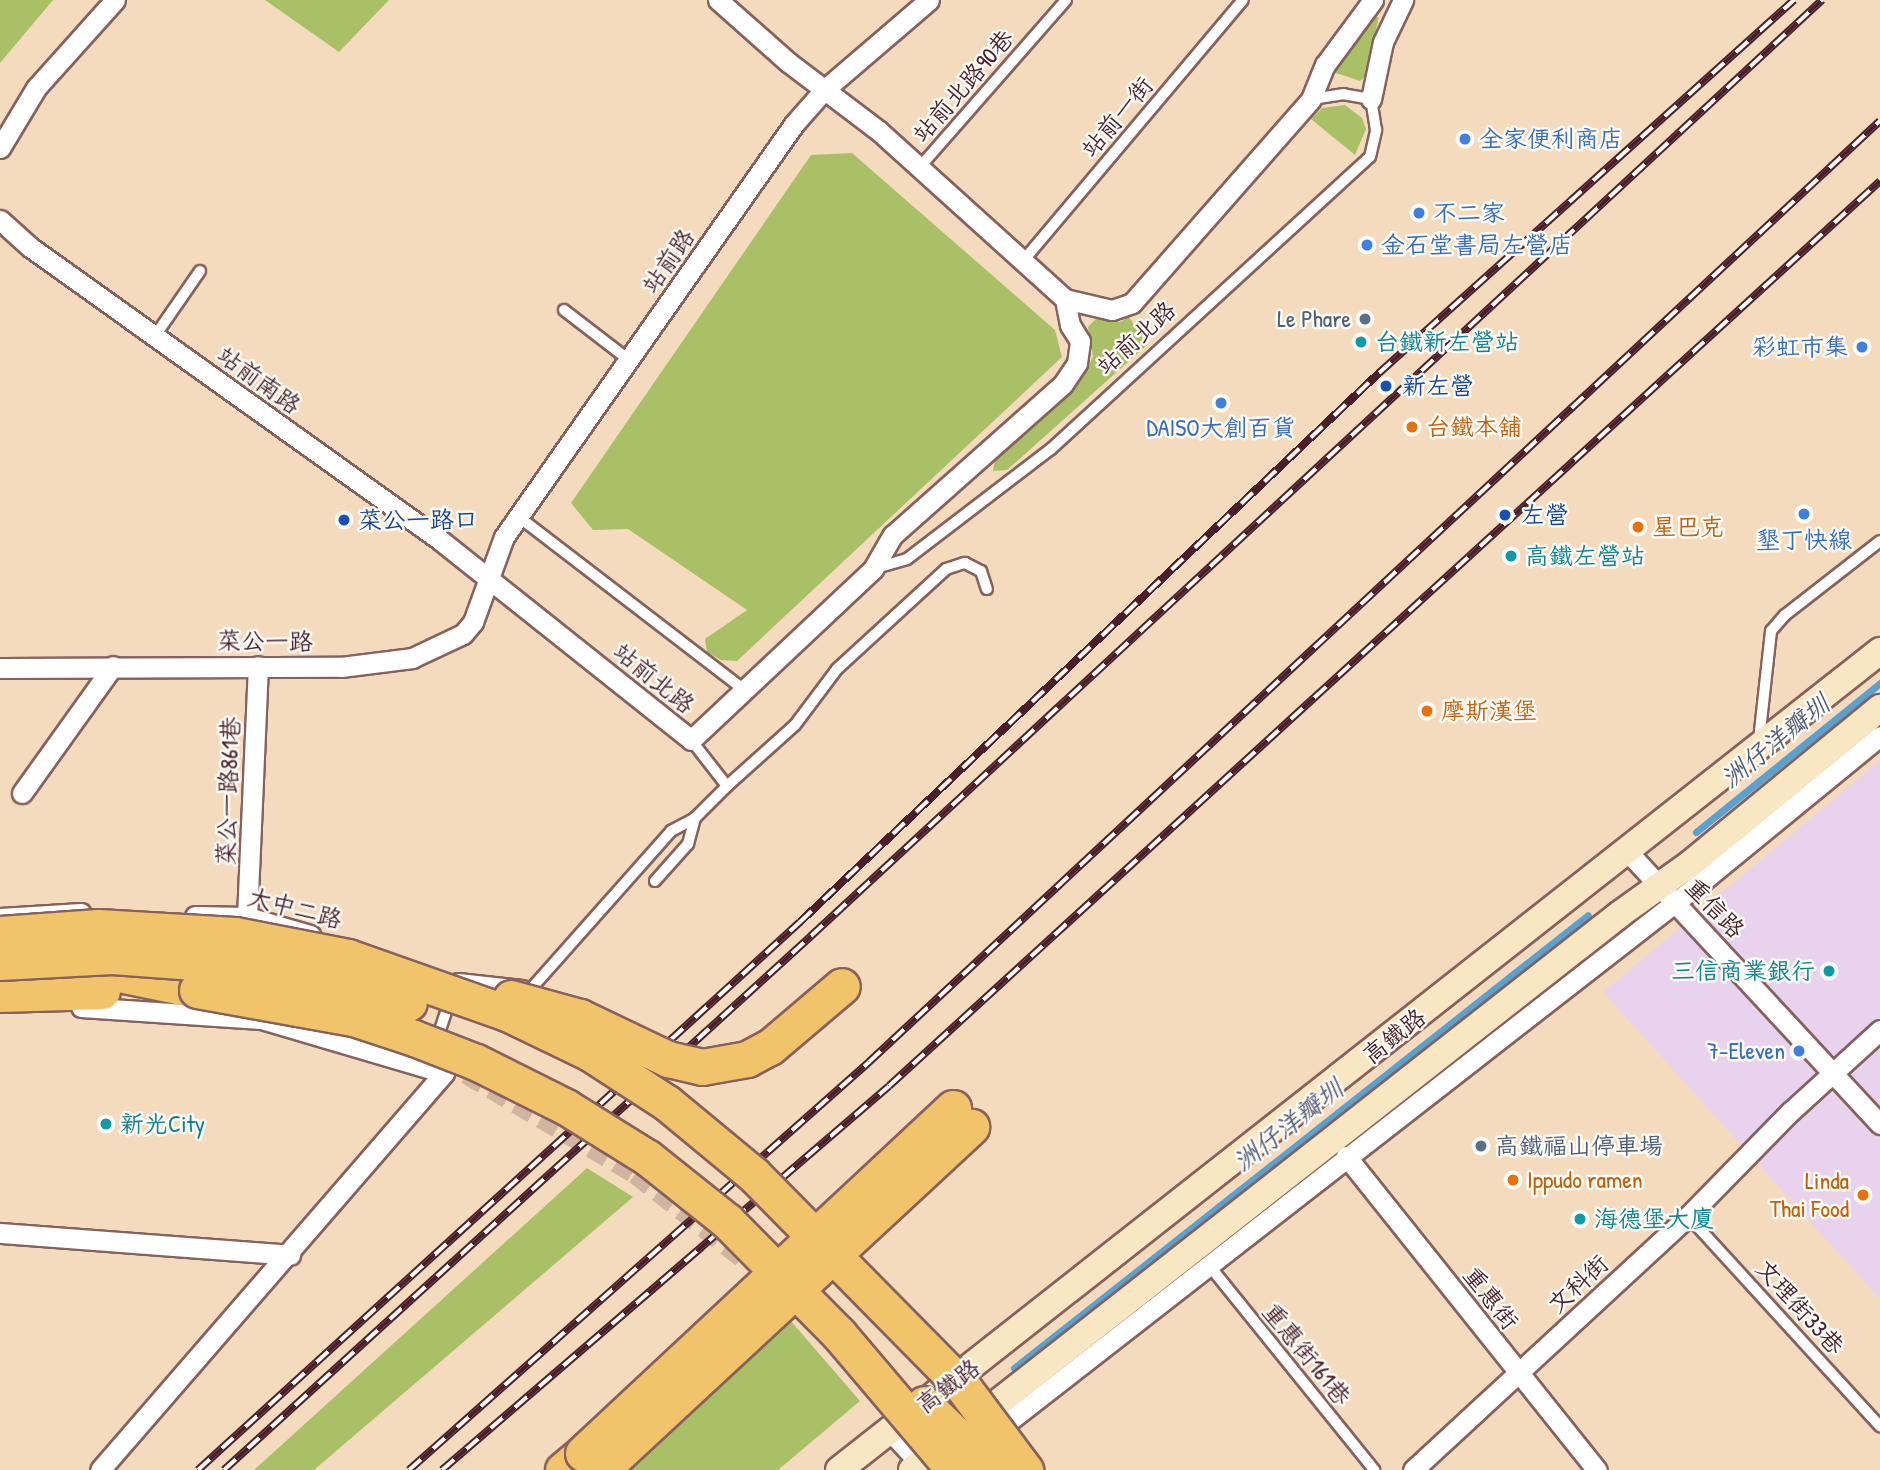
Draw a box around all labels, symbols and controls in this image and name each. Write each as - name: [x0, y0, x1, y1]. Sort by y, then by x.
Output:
- street label: 站前北路90巷: [906, 24, 1020, 148]
- street label: 站前一街: [1075, 71, 1159, 163]
- place label: 全家便利商店: [1479, 125, 1623, 153]
- marker: 全家便利商店: [1457, 131, 1473, 147]
- place label: 不二家: [1433, 199, 1505, 227]
- marker: 不二家: [1411, 205, 1427, 221]
- street label: 站前路: [636, 223, 700, 299]
- place label: 金石堂書局左營店: [1381, 231, 1573, 259]
- marker: 金石堂書局左營店: [1359, 237, 1375, 253]
- street label: 站前北路: [1091, 295, 1181, 381]
- place label: Le Phare: [1277, 305, 1351, 333]
- marker: Le Phare: [1357, 311, 1373, 327]
- place label: 台鐵新左營站: [1375, 328, 1519, 356]
- place label: 彩虹市集: [1752, 333, 1848, 361]
- marker: 台鐵新左營站: [1353, 334, 1369, 350]
- marker: 彩虹市集: [1854, 339, 1870, 355]
- street label: 站前南路: [212, 340, 306, 420]
- place label: 新左營: [1402, 372, 1474, 400]
- marker: 新左營: [1376, 376, 1396, 396]
- marker: DAISO大創百貨: [1213, 395, 1229, 411]
- place label: 台鐵本舖: [1426, 413, 1522, 441]
- place label: DAISO大創百貨: [1146, 414, 1296, 442]
- marker: 台鐵本舖: [1404, 419, 1420, 435]
- place label: 左營: [1521, 501, 1569, 529]
- marker: 左營: [1495, 505, 1515, 525]
- place label: 菜公一路口: [358, 506, 478, 534]
- marker: 墾丁快線: [1796, 506, 1812, 522]
- marker: 菜公一路口: [336, 512, 352, 528]
- place label: 星巴克: [1652, 513, 1724, 541]
- marker: 星巴克: [1630, 519, 1646, 535]
- place label: 墾丁快線: [1756, 526, 1852, 554]
- place label: 高鐵左營站: [1525, 542, 1645, 570]
- marker: 高鐵左營站: [1503, 548, 1519, 564]
- street label: 菜公一路: [217, 626, 313, 656]
- street label: 站前北路: [608, 637, 700, 719]
- water label: 洲仔洋瓣圳: [1715, 688, 1835, 794]
- place label: 摩斯漢堡: [1441, 697, 1537, 725]
- marker: 摩斯漢堡: [1419, 703, 1435, 719]
- street label: 菜公一路861巷: [211, 716, 245, 866]
- street label: 重信路: [1680, 872, 1750, 944]
- street label: 大中二路: [245, 882, 345, 934]
- place label: 三信商業銀行: [1671, 957, 1815, 985]
- marker: 三信商業銀行: [1821, 963, 1837, 979]
- street label: 高鐵路: [1357, 1002, 1431, 1070]
- place label: 7-Eleven: [1707, 1037, 1785, 1065]
- marker: 7-Eleven: [1791, 1043, 1807, 1059]
- water label: 洲仔洋瓣圳: [1227, 1073, 1349, 1177]
- place label: 新光City: [120, 1110, 205, 1138]
- marker: 新光City: [98, 1116, 114, 1132]
- place label: 高鐵福山停車場: [1495, 1132, 1663, 1160]
- marker: 高鐵福山停車場: [1473, 1138, 1489, 1154]
- place label: Ippudo ramen: [1527, 1166, 1643, 1194]
- place label: Linda Thai Food: [1770, 1167, 1849, 1223]
- marker: Ippudo ramen: [1505, 1172, 1521, 1188]
- marker: Linda Thai Food: [1855, 1187, 1871, 1203]
- place label: 海德堡大廈: [1594, 1205, 1714, 1233]
- marker: 海德堡大廈: [1572, 1211, 1588, 1227]
- street label: 文科街: [1542, 1249, 1614, 1319]
- street label: 文理街33巷: [1750, 1254, 1850, 1360]
- street label: 重惠街: [1457, 1261, 1525, 1335]
- street label: 重惠街161巷: [1257, 1297, 1357, 1411]
- street label: 高鐵路: [911, 1353, 985, 1419]

